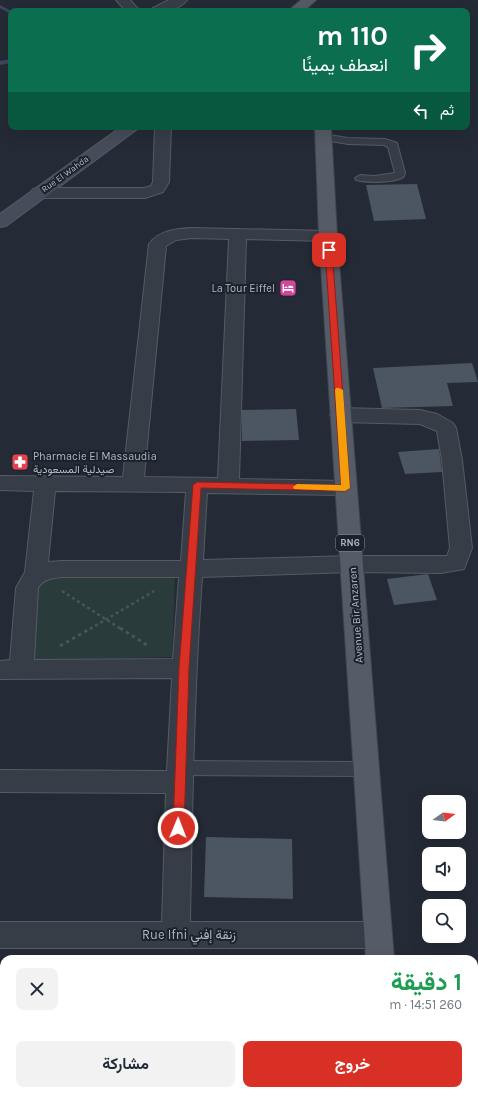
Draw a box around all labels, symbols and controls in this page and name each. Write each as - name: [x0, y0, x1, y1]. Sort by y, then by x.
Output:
- text: 110 m: [317, 19, 388, 52]
- icon: right: [402, 24, 454, 76]
- text: انعطف يمينًا: [302, 54, 388, 76]
- icon: left: [410, 100, 432, 122]
- text: ثم: [440, 101, 454, 119]
- street label: Rue El Wahda: [39, 154, 91, 194]
- pin: [312, 233, 346, 267]
- icon: arrive: [318, 239, 340, 261]
- hotel icon: La Tour Eiffel: [278, 278, 298, 298]
- place label: La Tour Eiffel: [212, 282, 275, 295]
- place label: Pharmacie El Massaudia صيدلية المسعودية: [33, 450, 157, 476]
- pharmacy icon: Pharmacie El Massaudia صيدلية المسعودية: [10, 452, 30, 472]
- road number: RN6: [336, 535, 364, 551]
- street label: Avenue Bir Anzaren: [346, 567, 366, 663]
- north arrow: [422, 795, 466, 839]
- map controls: [422, 795, 466, 943]
- position arrow: [157, 807, 199, 849]
- button: sound: [422, 847, 466, 891]
- button: search: [422, 899, 466, 943]
- street label: Rue Ifni زنقة إفني: [142, 927, 236, 945]
- button: close: [16, 968, 58, 1010]
- text: 1 دقيقة: [391, 968, 462, 996]
- text: 260 m · 14:51: [389, 997, 462, 1012]
- button: مشاركة: [16, 1041, 235, 1087]
- button: خروج: [243, 1041, 462, 1087]

